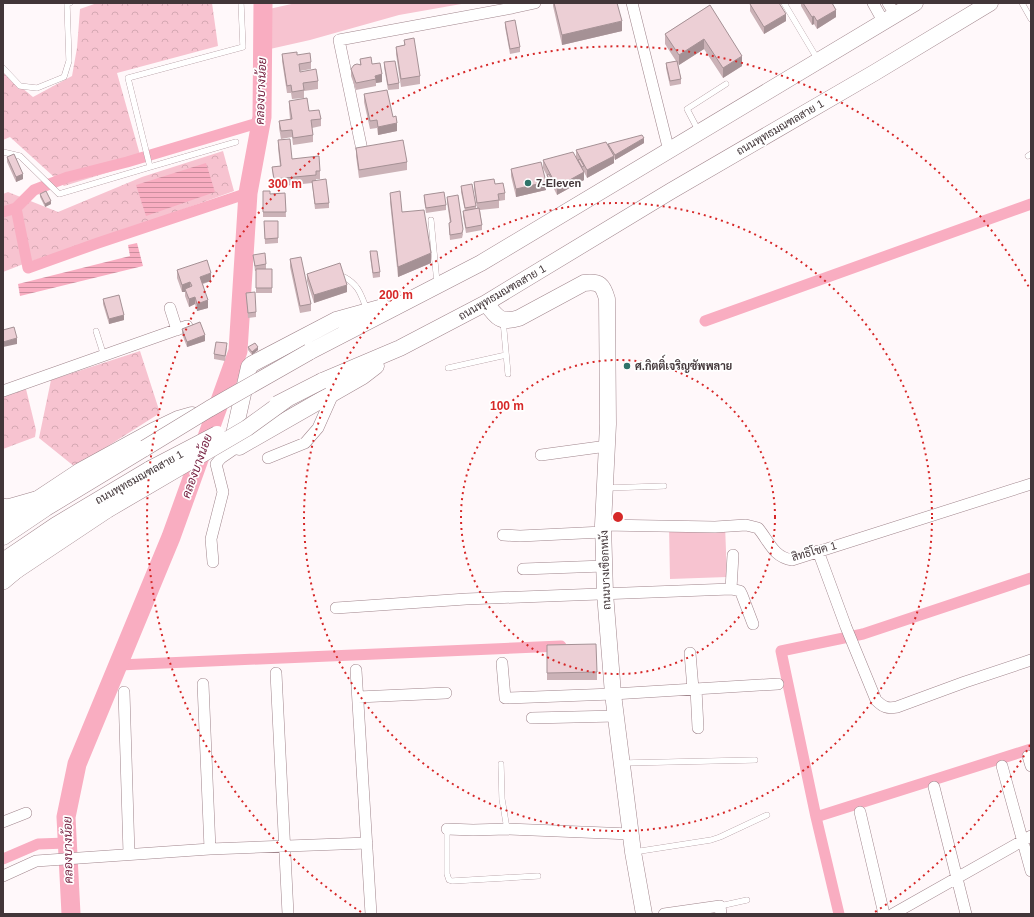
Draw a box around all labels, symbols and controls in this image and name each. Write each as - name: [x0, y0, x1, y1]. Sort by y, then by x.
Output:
- water label: คลองบางน้อย: [253, 57, 269, 125]
- street label: ถนนพุทธมณฑลสาย 1: [734, 97, 827, 159]
- text: 300 m: [268, 177, 302, 191]
- place label: 7-Eleven: [536, 177, 582, 189]
- marker: 7-Eleven: [523, 178, 533, 188]
- street label: ถนนพุทธมณฑลสาย 1: [456, 262, 549, 324]
- text: 200 m: [379, 288, 413, 302]
- place label: ศ.กิตติ์เจริญซัพพลาย: [635, 354, 732, 373]
- marker: ศ.กิตติ์เจริญซัพพลาย: [622, 361, 632, 371]
- text: 100 m: [490, 399, 524, 413]
- water label: คลองบางน้อย: [179, 432, 215, 500]
- street label: ถนนพุทธมณฑลสาย 1: [93, 448, 187, 509]
- centre of rings: [611, 510, 625, 524]
- street label: ถนนบางเชือกหนัง: [597, 530, 612, 610]
- street label: สิทธิโชค 1: [790, 537, 838, 563]
- water label: คลองบางน้อย: [60, 816, 76, 884]

